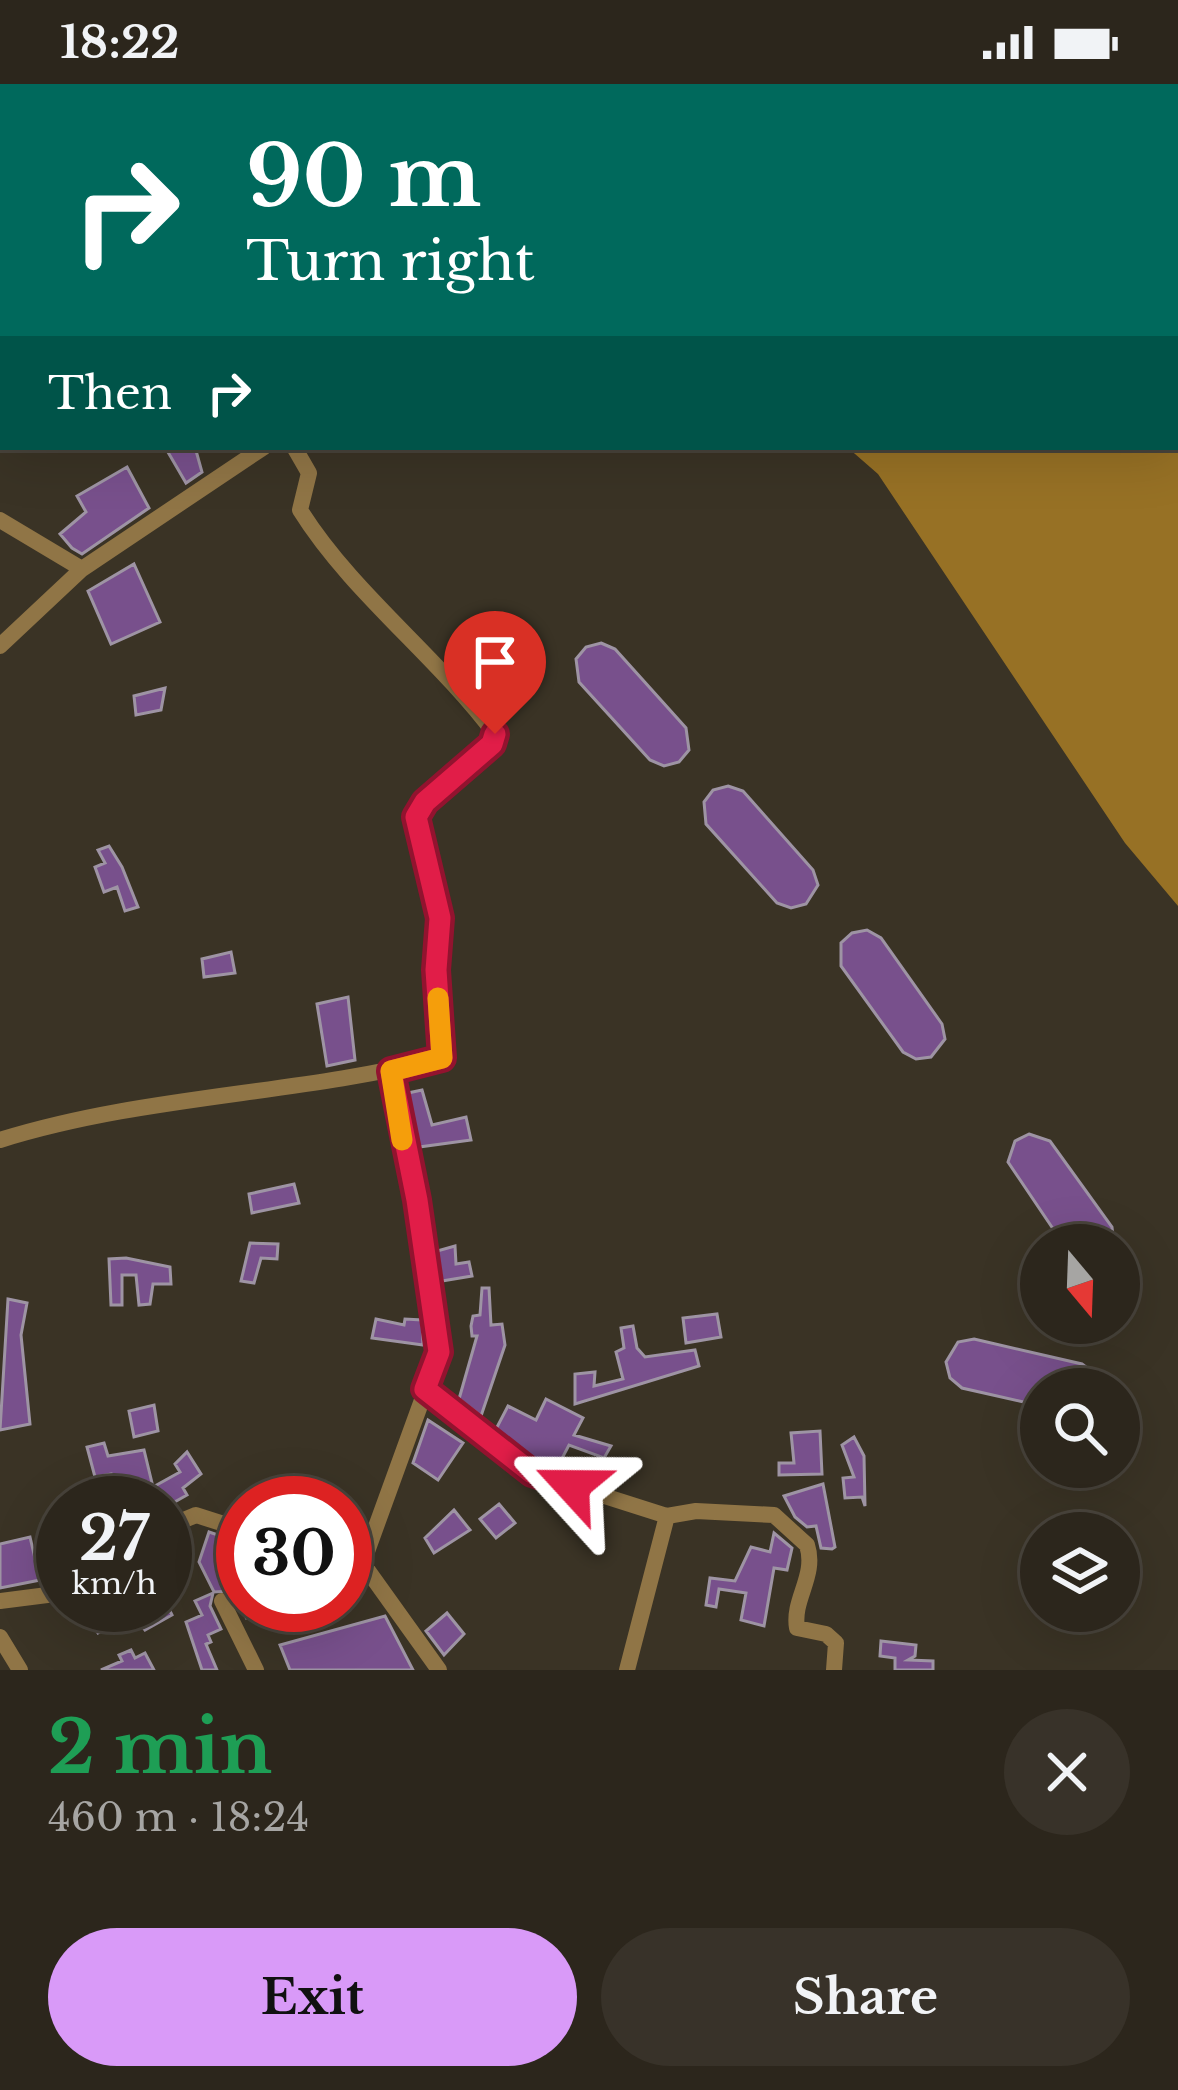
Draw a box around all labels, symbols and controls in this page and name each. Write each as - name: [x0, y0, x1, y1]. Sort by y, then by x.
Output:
- text: 18:22: [60, 14, 180, 70]
- text: 90 m: [246, 125, 481, 229]
- icon: right: [48, 132, 204, 288]
- text: Turn right: [246, 228, 535, 295]
- icon: right: [196, 360, 262, 426]
- text: Then: [48, 365, 172, 421]
- pin: [444, 611, 546, 734]
- icon: arrive: [462, 629, 528, 695]
- north arrow: [1020, 1224, 1140, 1344]
- map controls: [1020, 1224, 1140, 1632]
- button: search: [1020, 1368, 1140, 1488]
- position arrow: [509, 1423, 635, 1549]
- speed limit sign: 30: [216, 1476, 372, 1632]
- text: 27: [79, 1502, 149, 1576]
- button: layers: [1020, 1512, 1140, 1632]
- text: km/h: [71, 1565, 157, 1602]
- text: 2 min: [48, 1703, 272, 1792]
- button: close: [1004, 1709, 1130, 1835]
- text: 460 m · 18:24: [48, 1793, 309, 1842]
- button: Exit: [48, 1928, 577, 2066]
- button: Share: [601, 1928, 1130, 2066]

